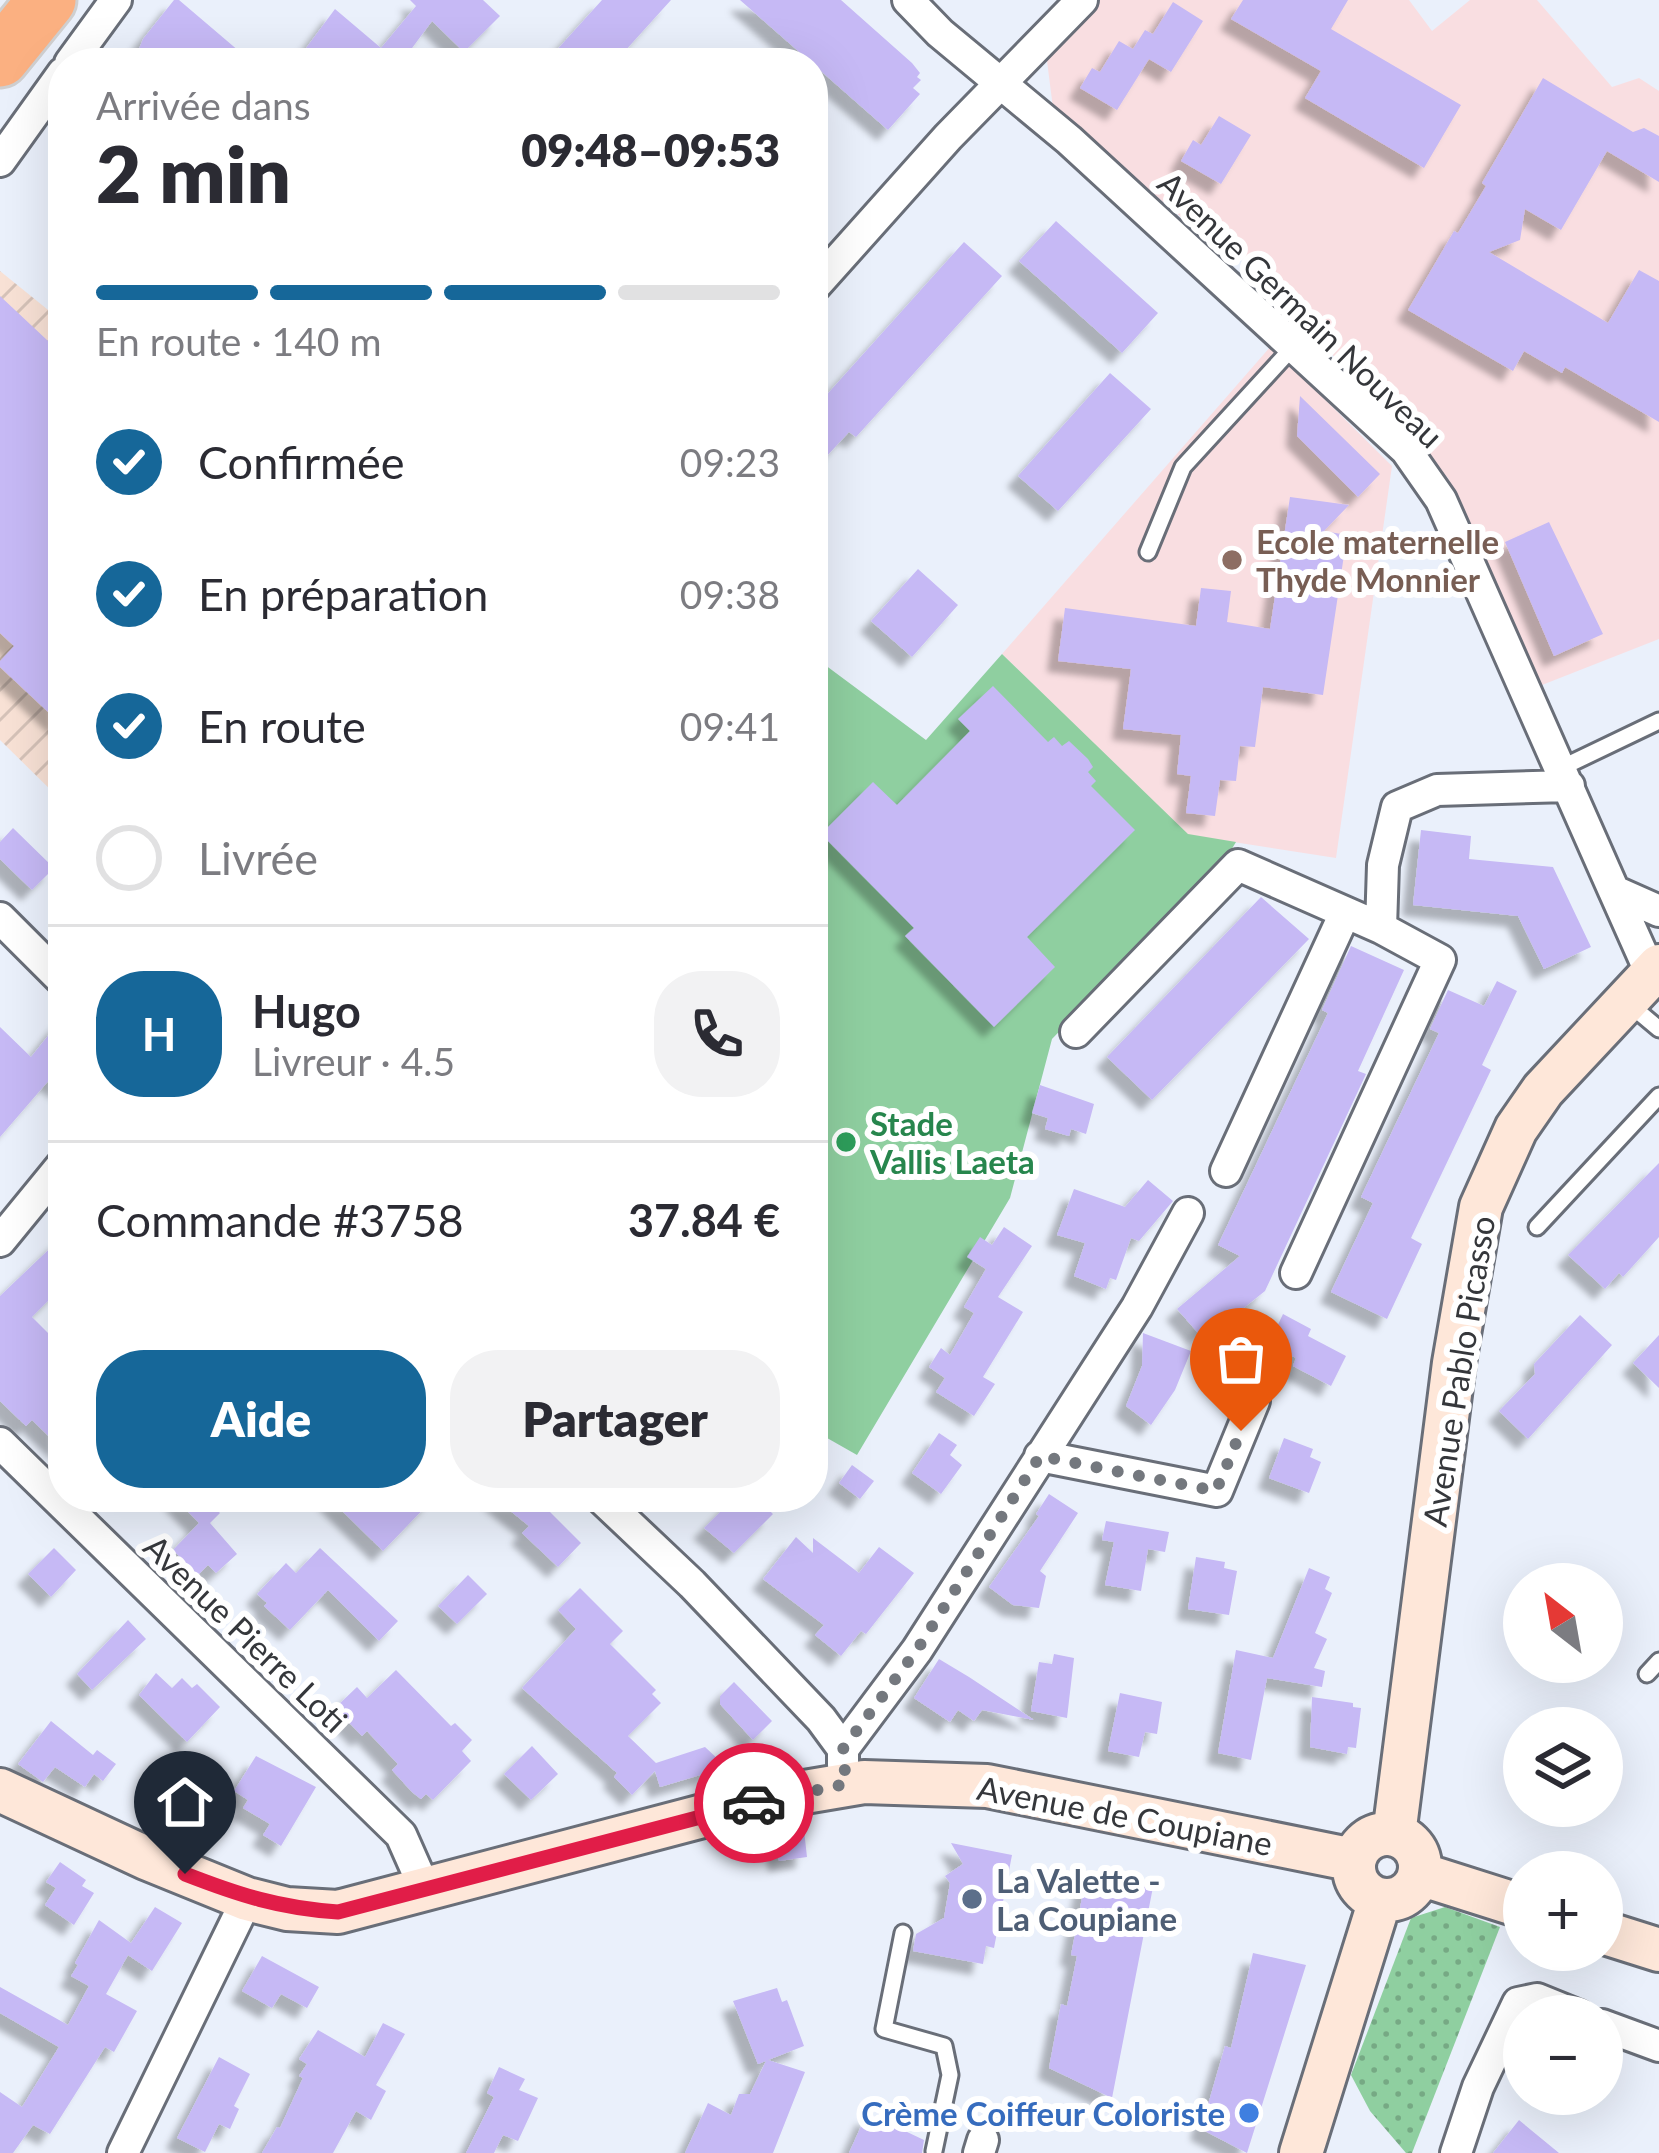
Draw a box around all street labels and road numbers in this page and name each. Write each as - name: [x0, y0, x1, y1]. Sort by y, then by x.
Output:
- street label: Avenue Germain Nouveau: [1150, 163, 1452, 455]
- street label: Avenue Pablo Picasso: [1414, 1213, 1502, 1529]
- street label: Avenue Pierre Loti: [136, 1526, 356, 1740]
- street label: Avenue de Coupiane: [974, 1767, 1276, 1863]

